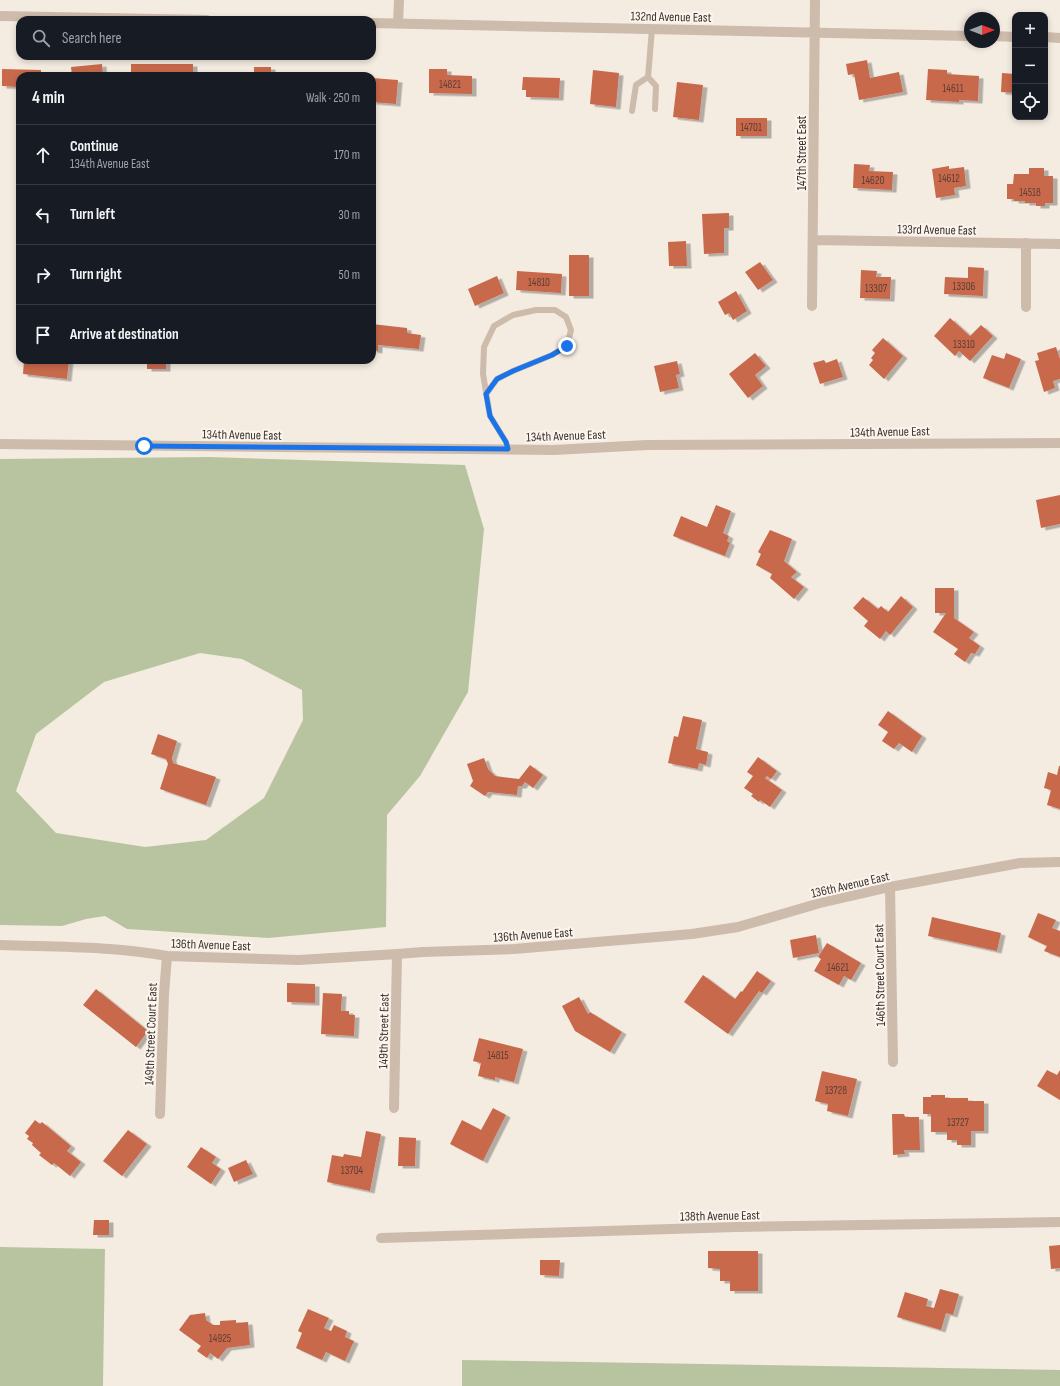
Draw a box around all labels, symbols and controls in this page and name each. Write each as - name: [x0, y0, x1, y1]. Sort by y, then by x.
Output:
- street label: 132nd Avenue East: [630, 8, 712, 26]
- north arrow: [964, 12, 1000, 48]
- map controls: [1012, 12, 1048, 120]
- button: +: [1012, 12, 1048, 48]
- search box: [16, 16, 376, 60]
- icon: search: [30, 27, 52, 49]
- text: Search here: [62, 29, 122, 48]
- button: −: [1012, 48, 1048, 84]
- house number: 14821: [439, 78, 461, 91]
- house number: 14611: [943, 82, 964, 95]
- button: locate: [1012, 84, 1048, 120]
- text: 4 min: [32, 88, 65, 108]
- text: Walk · 250 m: [306, 90, 360, 106]
- street label: 147th Street East: [794, 115, 810, 191]
- house number: 14701: [740, 121, 762, 134]
- text: Continue: [70, 137, 119, 156]
- icon: ahead: [32, 144, 54, 166]
- text: 170 m: [334, 147, 360, 163]
- text: 134th Avenue East: [70, 156, 150, 172]
- house number: 14612: [938, 172, 960, 185]
- house number: 14620: [862, 174, 884, 187]
- house number: 14518: [1019, 186, 1041, 199]
- icon: left: [32, 204, 54, 226]
- text: Turn left: [70, 205, 115, 224]
- text: 30 m: [338, 207, 360, 223]
- street label: 133rd Avenue East: [897, 221, 977, 239]
- icon: right: [32, 264, 54, 286]
- text: Turn right: [70, 265, 122, 284]
- text: 50 m: [339, 267, 360, 283]
- house number: 14810: [528, 276, 550, 289]
- house number: 13306: [953, 280, 976, 293]
- house number: 13307: [865, 282, 888, 295]
- icon: arrive: [32, 324, 54, 346]
- text: Arrive at destination: [70, 325, 179, 344]
- route end: [558, 337, 576, 355]
- house number: 13310: [953, 338, 975, 351]
- street label: 134th Avenue East: [850, 423, 930, 441]
- street label: 134th Avenue East: [202, 426, 282, 444]
- street label: 134th Avenue East: [526, 427, 606, 445]
- route start: [135, 437, 153, 455]
- street label: 136th Avenue East: [809, 868, 891, 902]
- street label: 136th Avenue East: [493, 924, 574, 946]
- street label: 146th Street Court East: [871, 924, 889, 1026]
- street label: 136th Avenue East: [171, 936, 251, 954]
- house number: 14621: [827, 961, 849, 974]
- street label: 149th Street Court East: [141, 982, 161, 1086]
- street label: 149th Street East: [375, 993, 393, 1069]
- house number: 14815: [487, 1049, 509, 1062]
- house number: 13728: [825, 1084, 847, 1097]
- house number: 13727: [947, 1116, 969, 1129]
- house number: 13704: [341, 1164, 364, 1177]
- street label: 138th Avenue East: [680, 1207, 760, 1225]
- house number: 14925: [209, 1332, 231, 1345]

